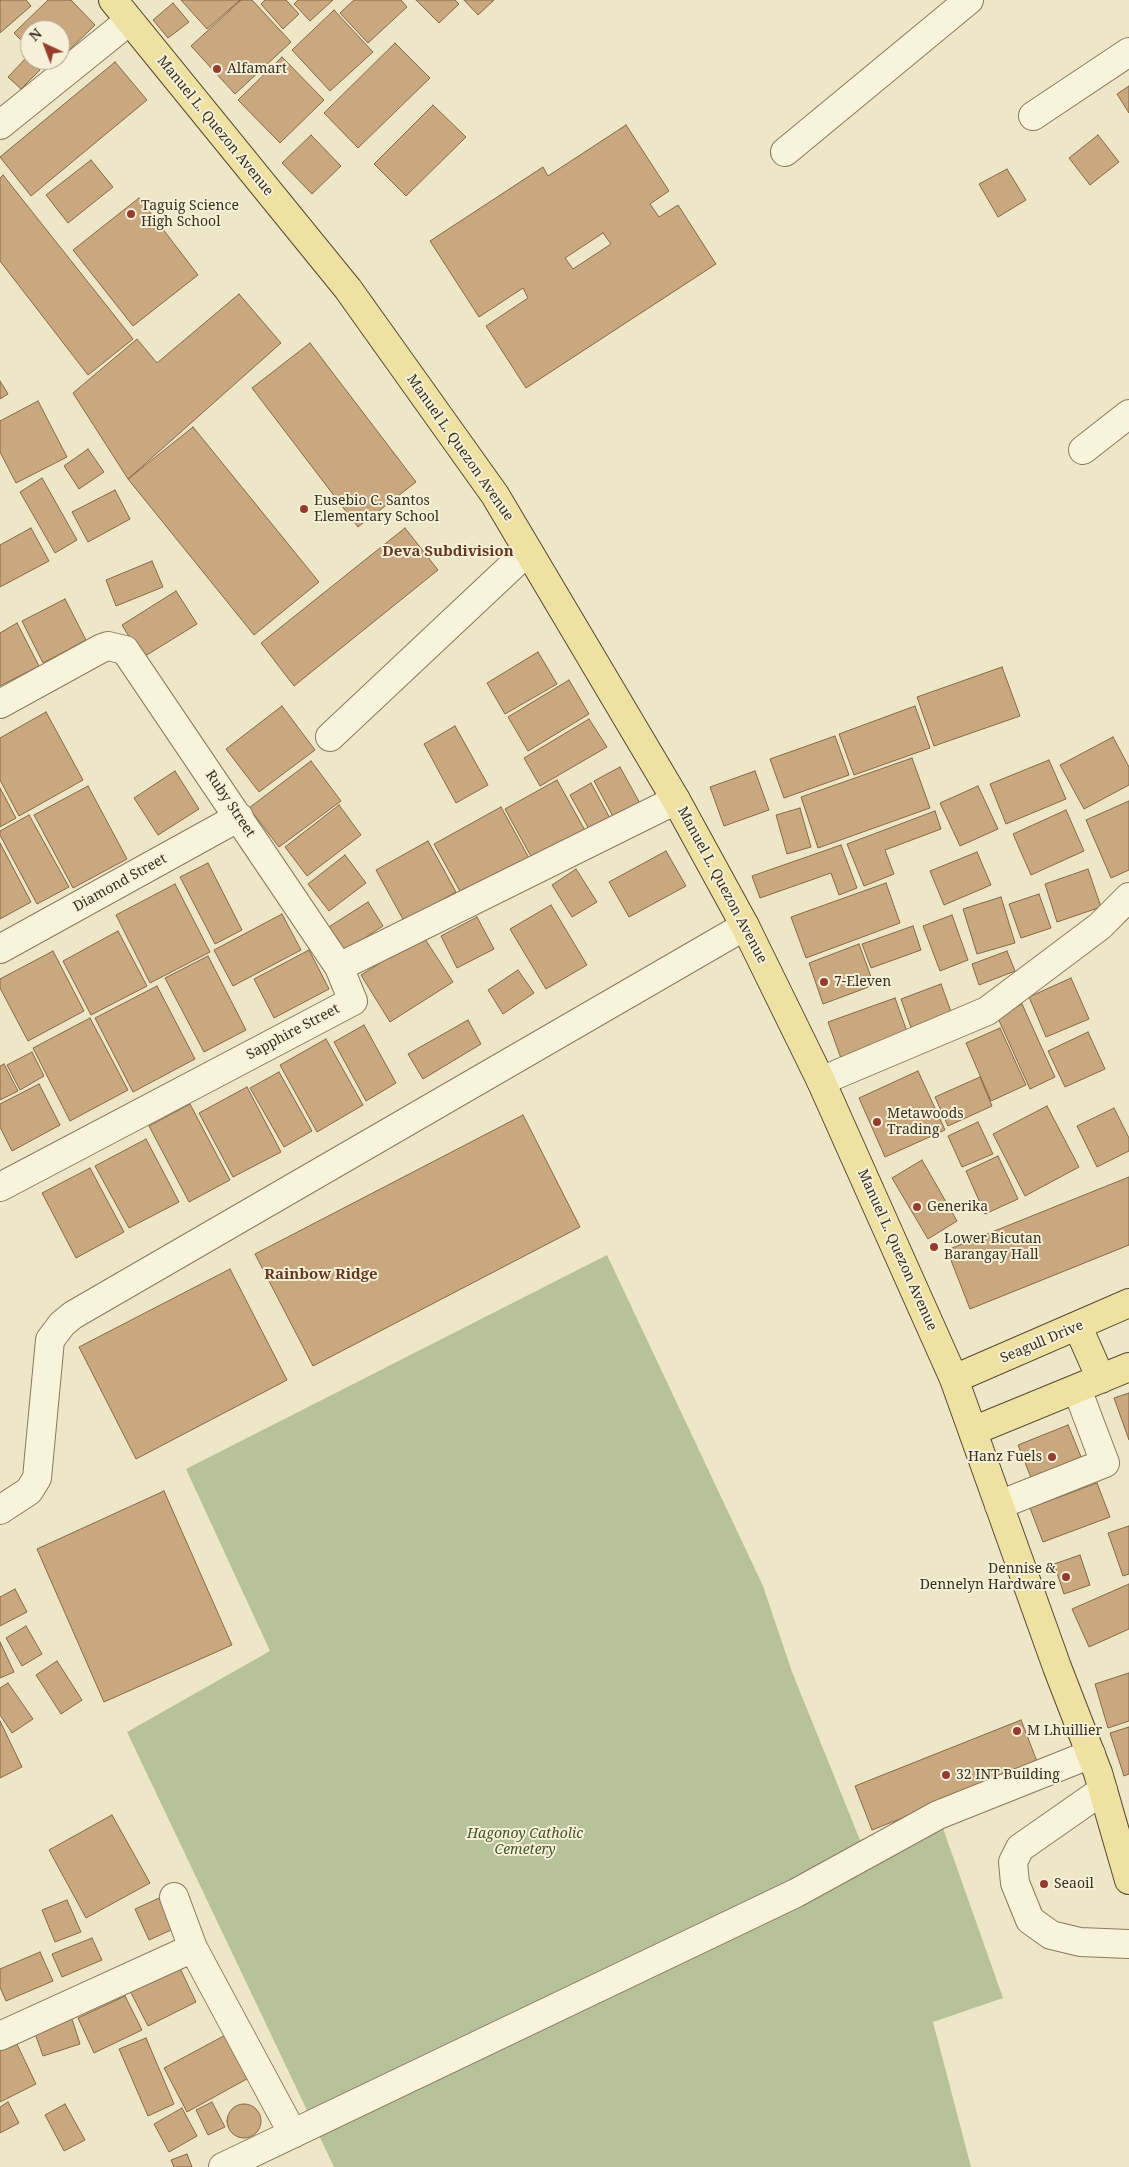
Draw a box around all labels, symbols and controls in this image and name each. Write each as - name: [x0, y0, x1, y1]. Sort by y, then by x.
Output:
- north arrow: [20, 20, 70, 70]
- text: N: [25, 24, 46, 45]
- street label: Manuel L. Quezon Avenue: [153, 53, 277, 199]
- place label: Alfamart: [227, 61, 287, 77]
- marker: Alfamart: [211, 63, 223, 75]
- place label: Taguig Science High School: [141, 198, 239, 230]
- marker: Taguig Science High School: [125, 208, 137, 220]
- street label: Manuel L. Quezon Avenue: [403, 372, 517, 524]
- place label: Eusebio C. Santos Elementary School: [314, 493, 439, 526]
- marker: Eusebio C. Santos Elementary School: [298, 503, 310, 515]
- district label: Deva Subdivision: [382, 543, 514, 561]
- street label: Ruby Street: [202, 767, 258, 841]
- street label: Manuel L. Quezon Avenue: [674, 804, 770, 966]
- street label: Diamond Street: [70, 850, 170, 916]
- place label: 7-Eleven: [834, 974, 891, 990]
- marker: 7-Eleven: [818, 976, 830, 988]
- street label: Sapphire Street: [244, 1000, 342, 1064]
- place label: Metawoods Trading: [887, 1106, 964, 1138]
- marker: Metawoods Trading: [871, 1116, 883, 1128]
- street label: Manuel L. Quezon Avenue: [854, 1167, 940, 1333]
- place label: Generika: [927, 1199, 988, 1215]
- marker: Generika: [911, 1201, 923, 1213]
- place label: Lower Bicutan Barangay Hall: [944, 1231, 1042, 1264]
- marker: Lower Bicutan Barangay Hall: [928, 1241, 940, 1253]
- district label: Rainbow Ridge: [264, 1266, 378, 1284]
- street label: Seagull Drive: [998, 1317, 1086, 1367]
- place label: Hanz Fuels: [968, 1449, 1042, 1465]
- marker: Hanz Fuels: [1046, 1451, 1058, 1463]
- place label: Dennise & Dennelyn Hardware: [920, 1561, 1056, 1594]
- marker: Dennise & Dennelyn Hardware: [1060, 1571, 1072, 1583]
- place label: M Lhuillier: [1027, 1723, 1102, 1739]
- marker: M Lhuillier: [1011, 1725, 1023, 1737]
- place label: 32 INT Building: [956, 1767, 1060, 1783]
- marker: 32 INT Building: [940, 1769, 952, 1781]
- park label: Hagonoy Catholic Cemetery: [467, 1826, 583, 1858]
- place label: Seaoil: [1054, 1876, 1094, 1892]
- marker: Seaoil: [1038, 1878, 1050, 1890]

